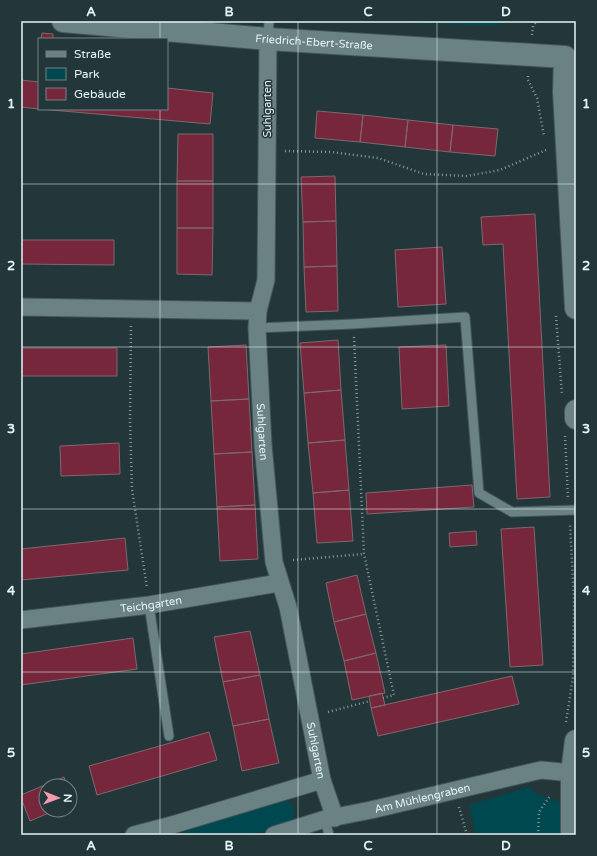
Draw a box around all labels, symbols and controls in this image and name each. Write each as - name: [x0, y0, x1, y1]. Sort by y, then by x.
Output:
- text: A: [86, 4, 96, 20]
- text: B: [224, 4, 234, 20]
- text: C: [363, 4, 373, 20]
- text: D: [501, 4, 511, 20]
- street label: Friedrich-Ebert-Straße: [255, 31, 373, 52]
- legend: [38, 38, 168, 110]
- text: Straße: [74, 47, 111, 61]
- text: Park: [74, 67, 100, 81]
- street label: Suhlgarten: [261, 80, 274, 138]
- text: Gebäude: [74, 87, 126, 101]
- text: 1: [7, 96, 15, 112]
- text: 1: [582, 96, 590, 112]
- text: 2: [7, 258, 15, 274]
- text: 2: [582, 258, 590, 274]
- street label: Suhlgarten: [254, 403, 271, 461]
- text: 3: [7, 421, 15, 437]
- text: 3: [582, 421, 590, 437]
- text: 4: [7, 583, 16, 599]
- text: 4: [582, 583, 591, 599]
- street label: Teichgarten: [120, 593, 183, 615]
- street label: Suhlgarten: [304, 721, 328, 780]
- text: 5: [7, 745, 15, 761]
- text: 5: [582, 745, 590, 761]
- north arrow: [38, 778, 78, 818]
- street label: Am Mühlengraben: [373, 780, 471, 815]
- text: N: [61, 794, 74, 803]
- text: A: [86, 838, 96, 854]
- text: B: [224, 838, 234, 854]
- text: C: [363, 838, 373, 854]
- text: D: [501, 838, 511, 854]

